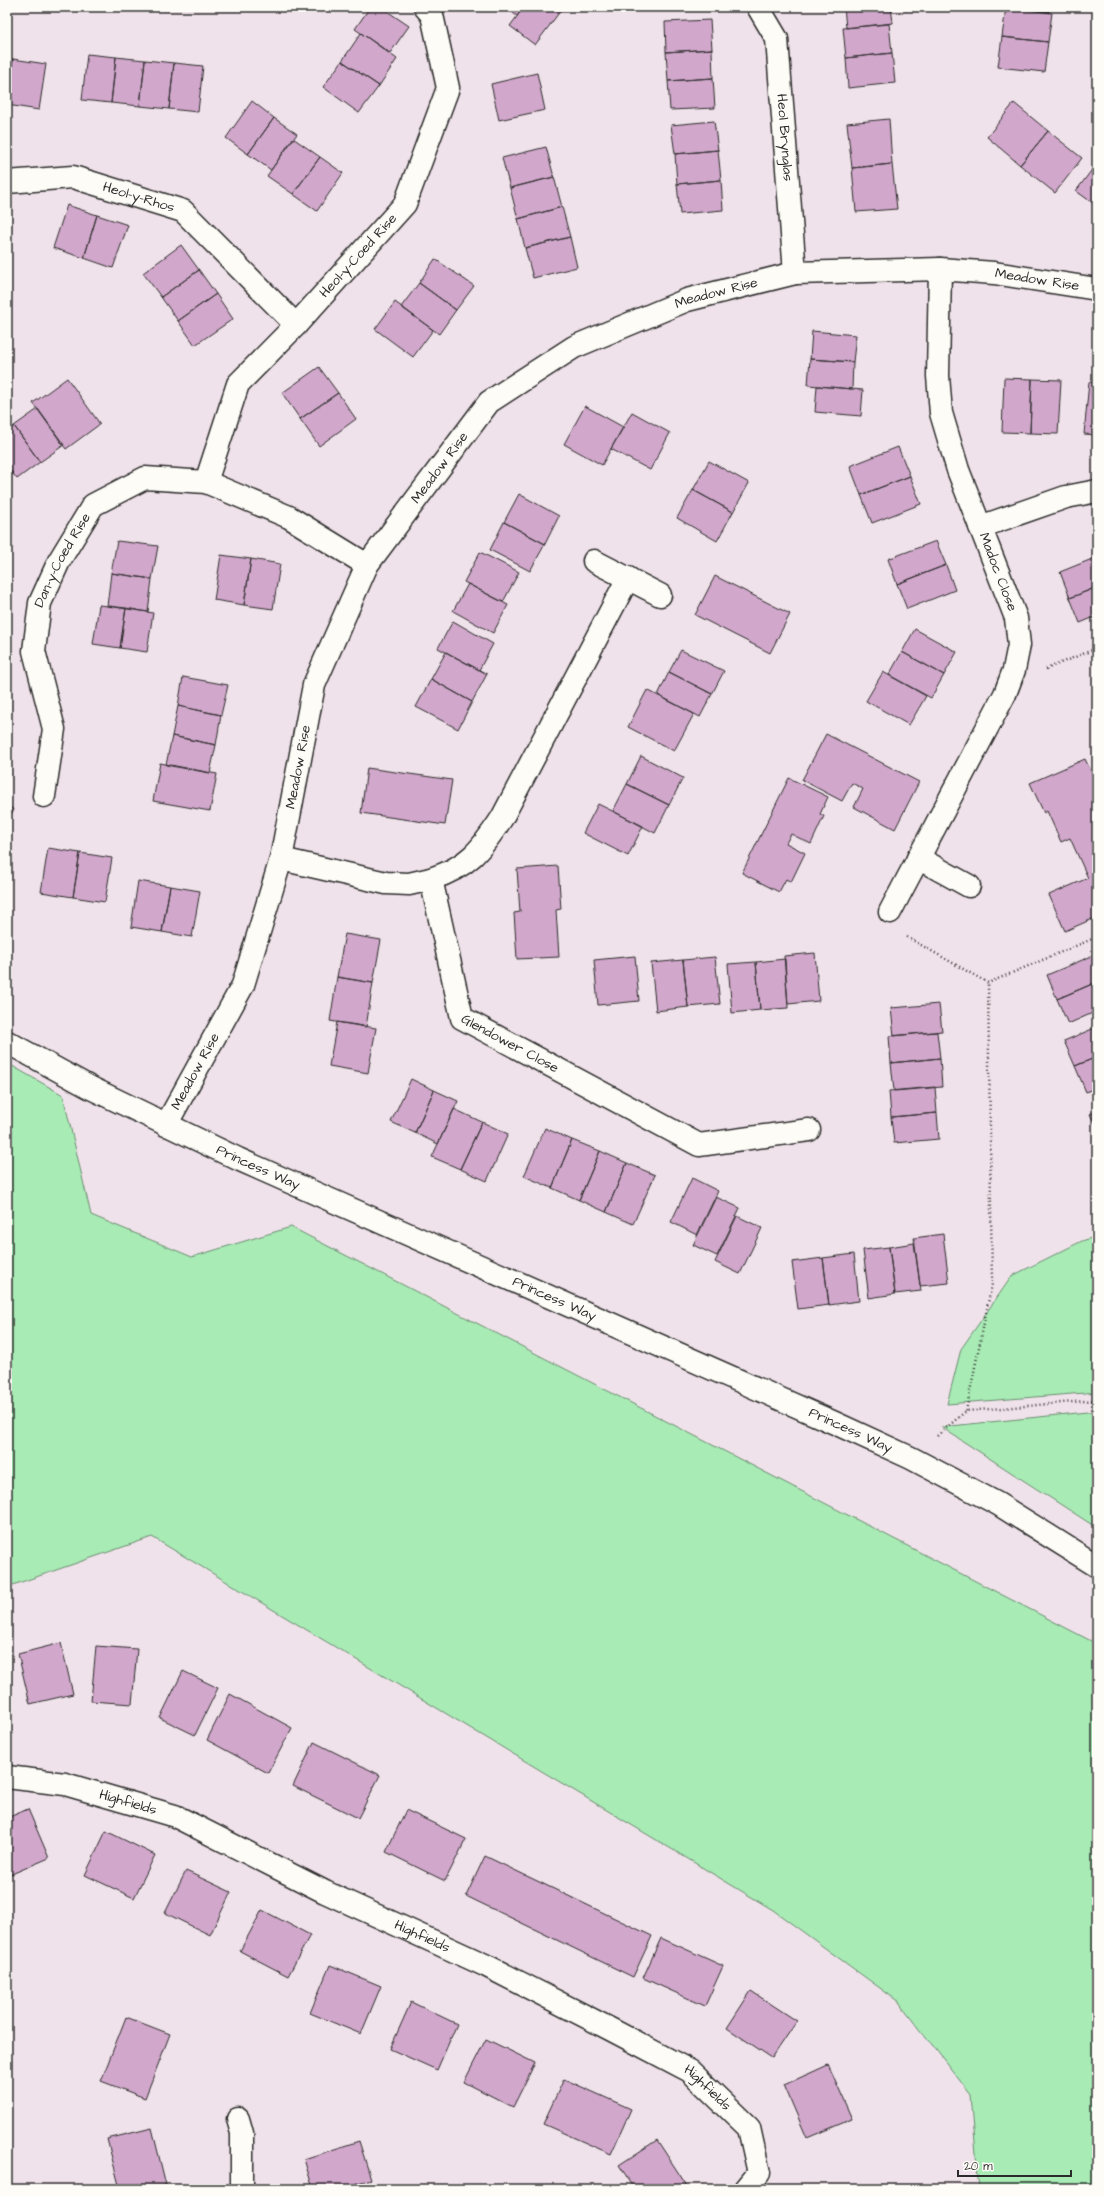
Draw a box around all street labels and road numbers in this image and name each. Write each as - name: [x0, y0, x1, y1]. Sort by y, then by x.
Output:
- street label: Heol Brynglas: [771, 93, 798, 182]
- street label: Heol-y-Rhos: [100, 177, 177, 218]
- street label: Heol-y-Coed Rise: [315, 209, 402, 302]
- street label: Meadow Rise: [994, 263, 1081, 296]
- street label: Meadow Rise: [672, 273, 760, 314]
- street label: Meadow Rise: [406, 428, 473, 508]
- street label: Dan-y-Coed Rise: [29, 509, 96, 611]
- street label: Madoc Close: [974, 530, 1022, 615]
- street label: Meadow Rise: [281, 723, 316, 811]
- street label: Glendower Close: [457, 1009, 563, 1078]
- street label: Meadow Rise: [166, 1029, 225, 1114]
- street label: Princess Way: [213, 1140, 304, 1195]
- street label: Princess Way: [509, 1272, 600, 1326]
- street label: Princess Way: [806, 1403, 896, 1458]
- street label: Highfields: [97, 1784, 159, 1820]
- street label: Highfields: [391, 1915, 453, 1958]
- street label: Highfields: [681, 2060, 736, 2116]

